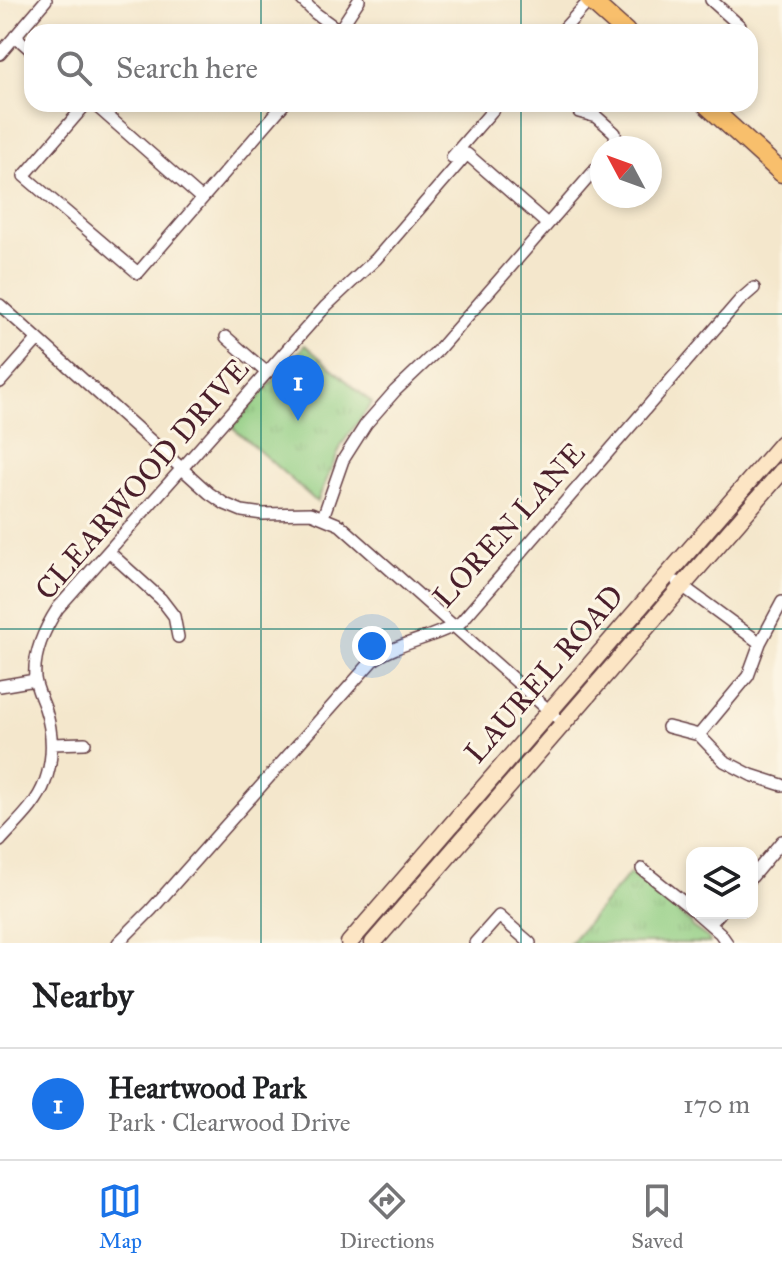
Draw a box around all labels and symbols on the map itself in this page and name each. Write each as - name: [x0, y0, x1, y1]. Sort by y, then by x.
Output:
- north arrow: [590, 136, 662, 208]
- street label: CLEARWOOD DRIVE: [27, 351, 257, 607]
- pin: 1: [272, 355, 324, 421]
- street label: LOREN LANE: [426, 435, 592, 615]
- street label: LAUREL ROAD: [457, 578, 631, 770]
- your location: [352, 626, 392, 666]

